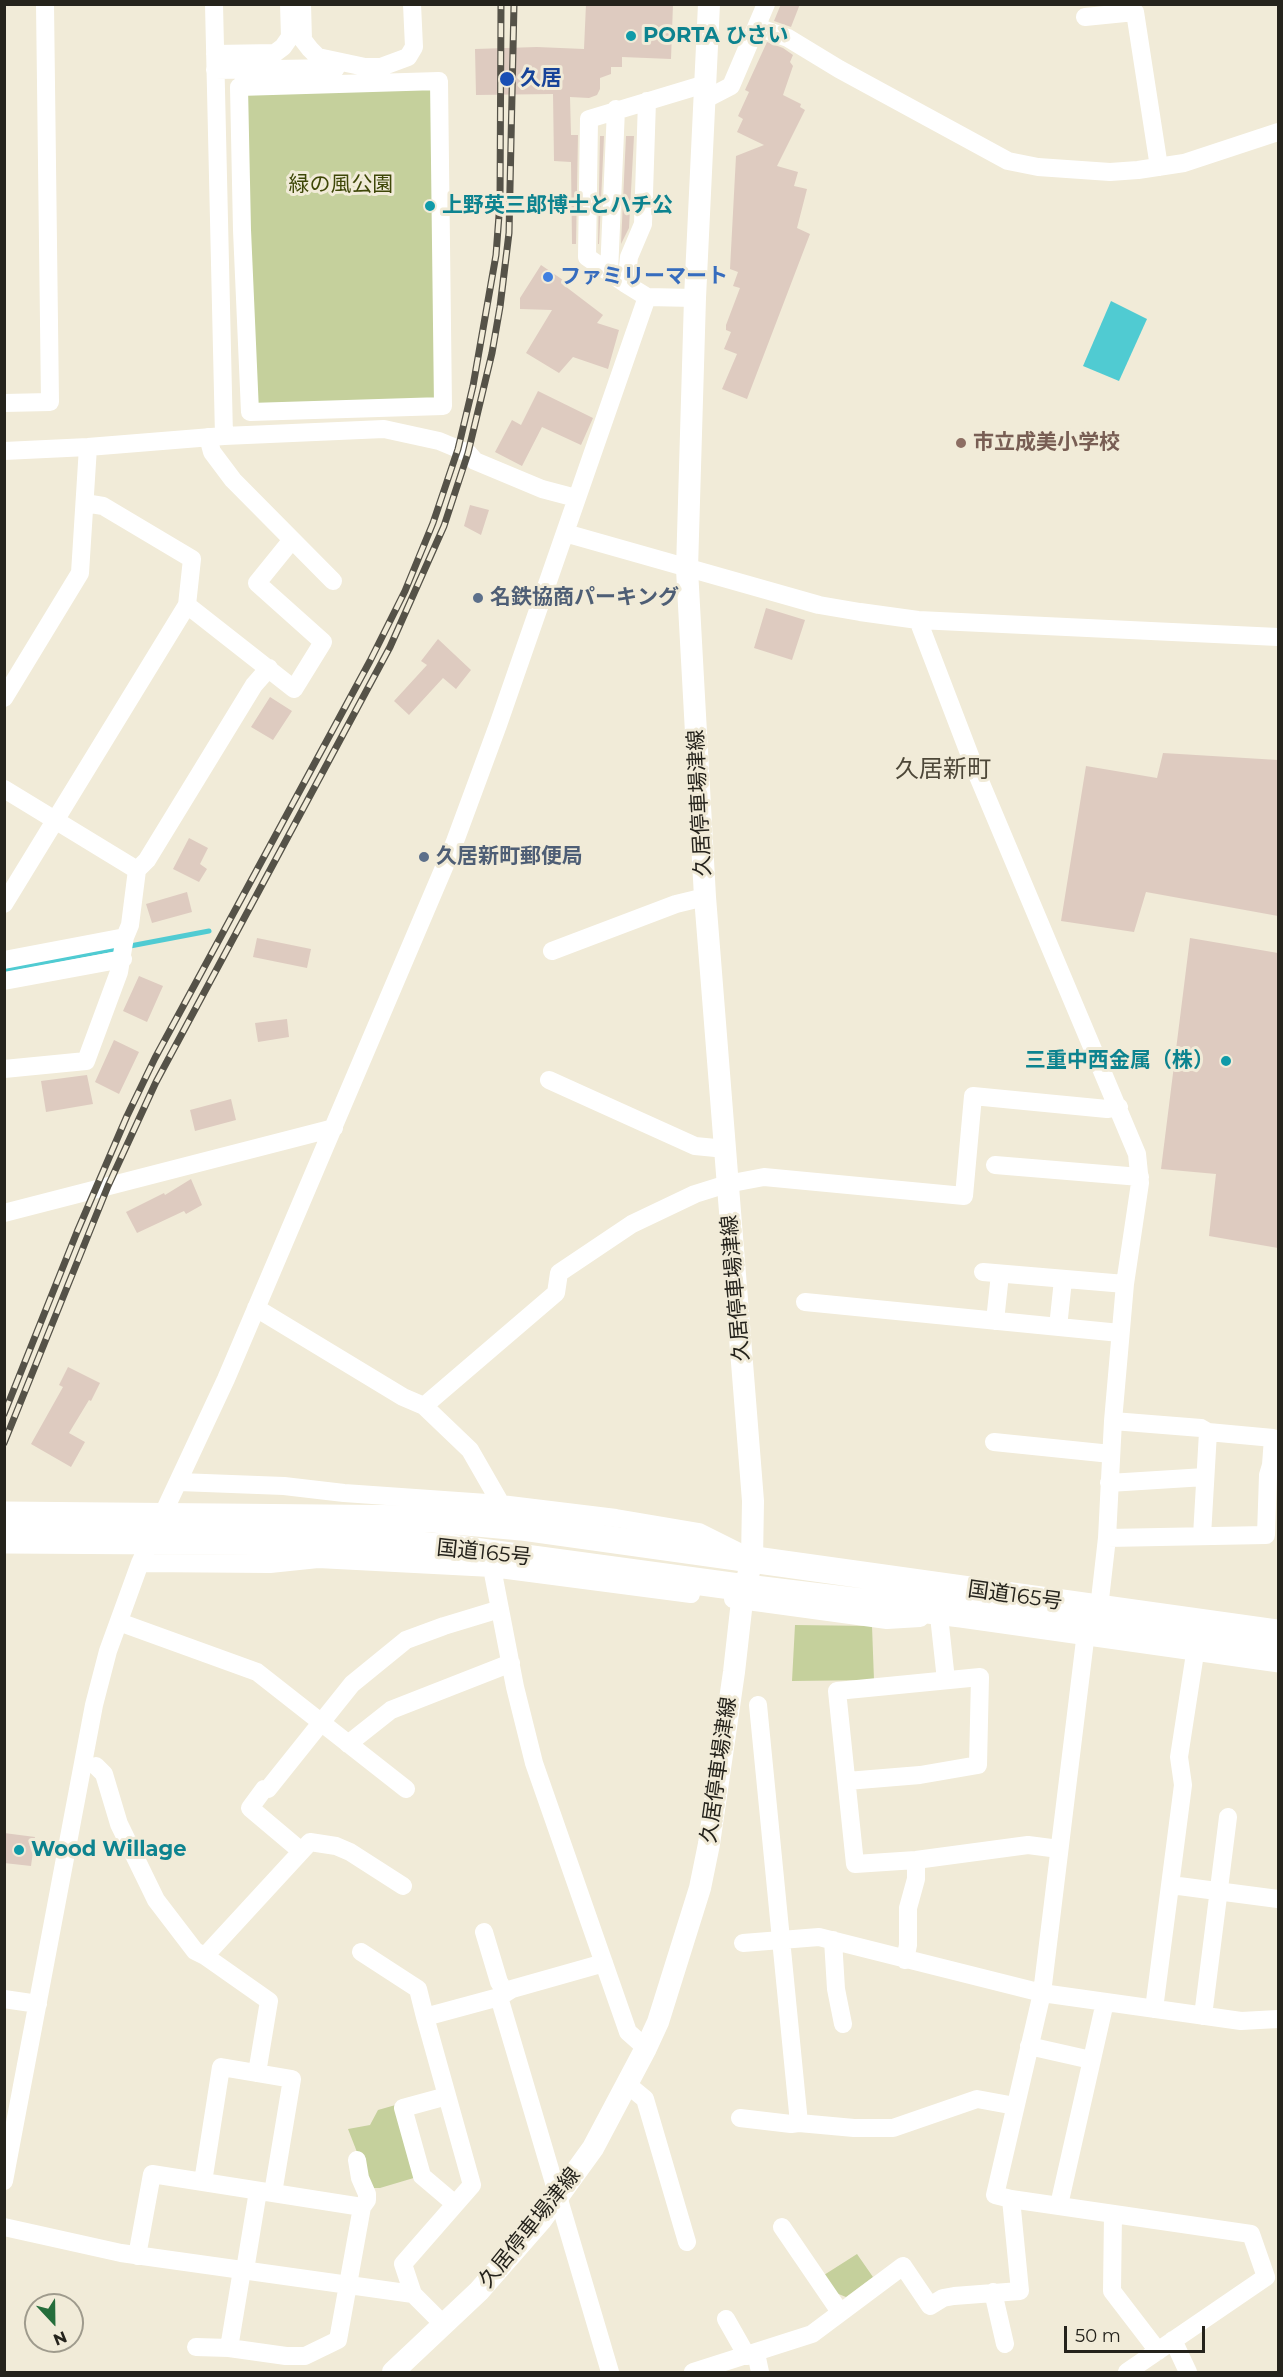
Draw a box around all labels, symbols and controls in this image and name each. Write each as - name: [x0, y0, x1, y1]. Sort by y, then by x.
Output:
- place label: PORTA ひさい: [643, 23, 789, 49]
- marker: PORTA ひさい: [624, 29, 638, 43]
- place label: 久居: [520, 66, 562, 92]
- marker: 久居: [498, 70, 516, 88]
- park label: 緑の風公園: [289, 172, 393, 198]
- place label: 上野英三郎博士とハチ公: [442, 193, 673, 219]
- marker: 上野英三郎博士とハチ公: [423, 199, 437, 213]
- place label: ファミリーマート: [560, 264, 728, 290]
- marker: ファミリーマート: [541, 270, 555, 284]
- place label: 市立成美小学校: [973, 430, 1120, 456]
- marker: 市立成美小学校: [954, 436, 968, 450]
- place label: 名鉄協商パーキング: [490, 585, 679, 611]
- marker: 名鉄協商パーキング: [471, 591, 485, 605]
- street label: 久居停車場津線: [684, 729, 716, 877]
- district label: 久居新町: [895, 756, 991, 784]
- place label: 久居新町郵便局: [436, 844, 583, 870]
- marker: 久居新町郵便局: [417, 850, 431, 864]
- place label: 三重中西金属（株）: [1025, 1048, 1214, 1074]
- marker: 三重中西金属（株）: [1219, 1054, 1233, 1068]
- street label: 久居停車場津線: [717, 1214, 755, 1362]
- street label: 国道165号: [435, 1535, 533, 1571]
- street label: 国道165号: [966, 1577, 1064, 1615]
- street label: 久居停車場津線: [696, 1695, 742, 1845]
- place label: Wood Willage: [31, 1837, 187, 1863]
- marker: Wood Willage: [12, 1843, 26, 1857]
- street label: 久居停車場津線: [474, 2163, 586, 2293]
- north arrow: [24, 2293, 84, 2353]
- scale bar: [1067, 2314, 1208, 2352]
- text: 50 m: [1075, 2325, 1121, 2347]
- text: N: [51, 2327, 70, 2350]

